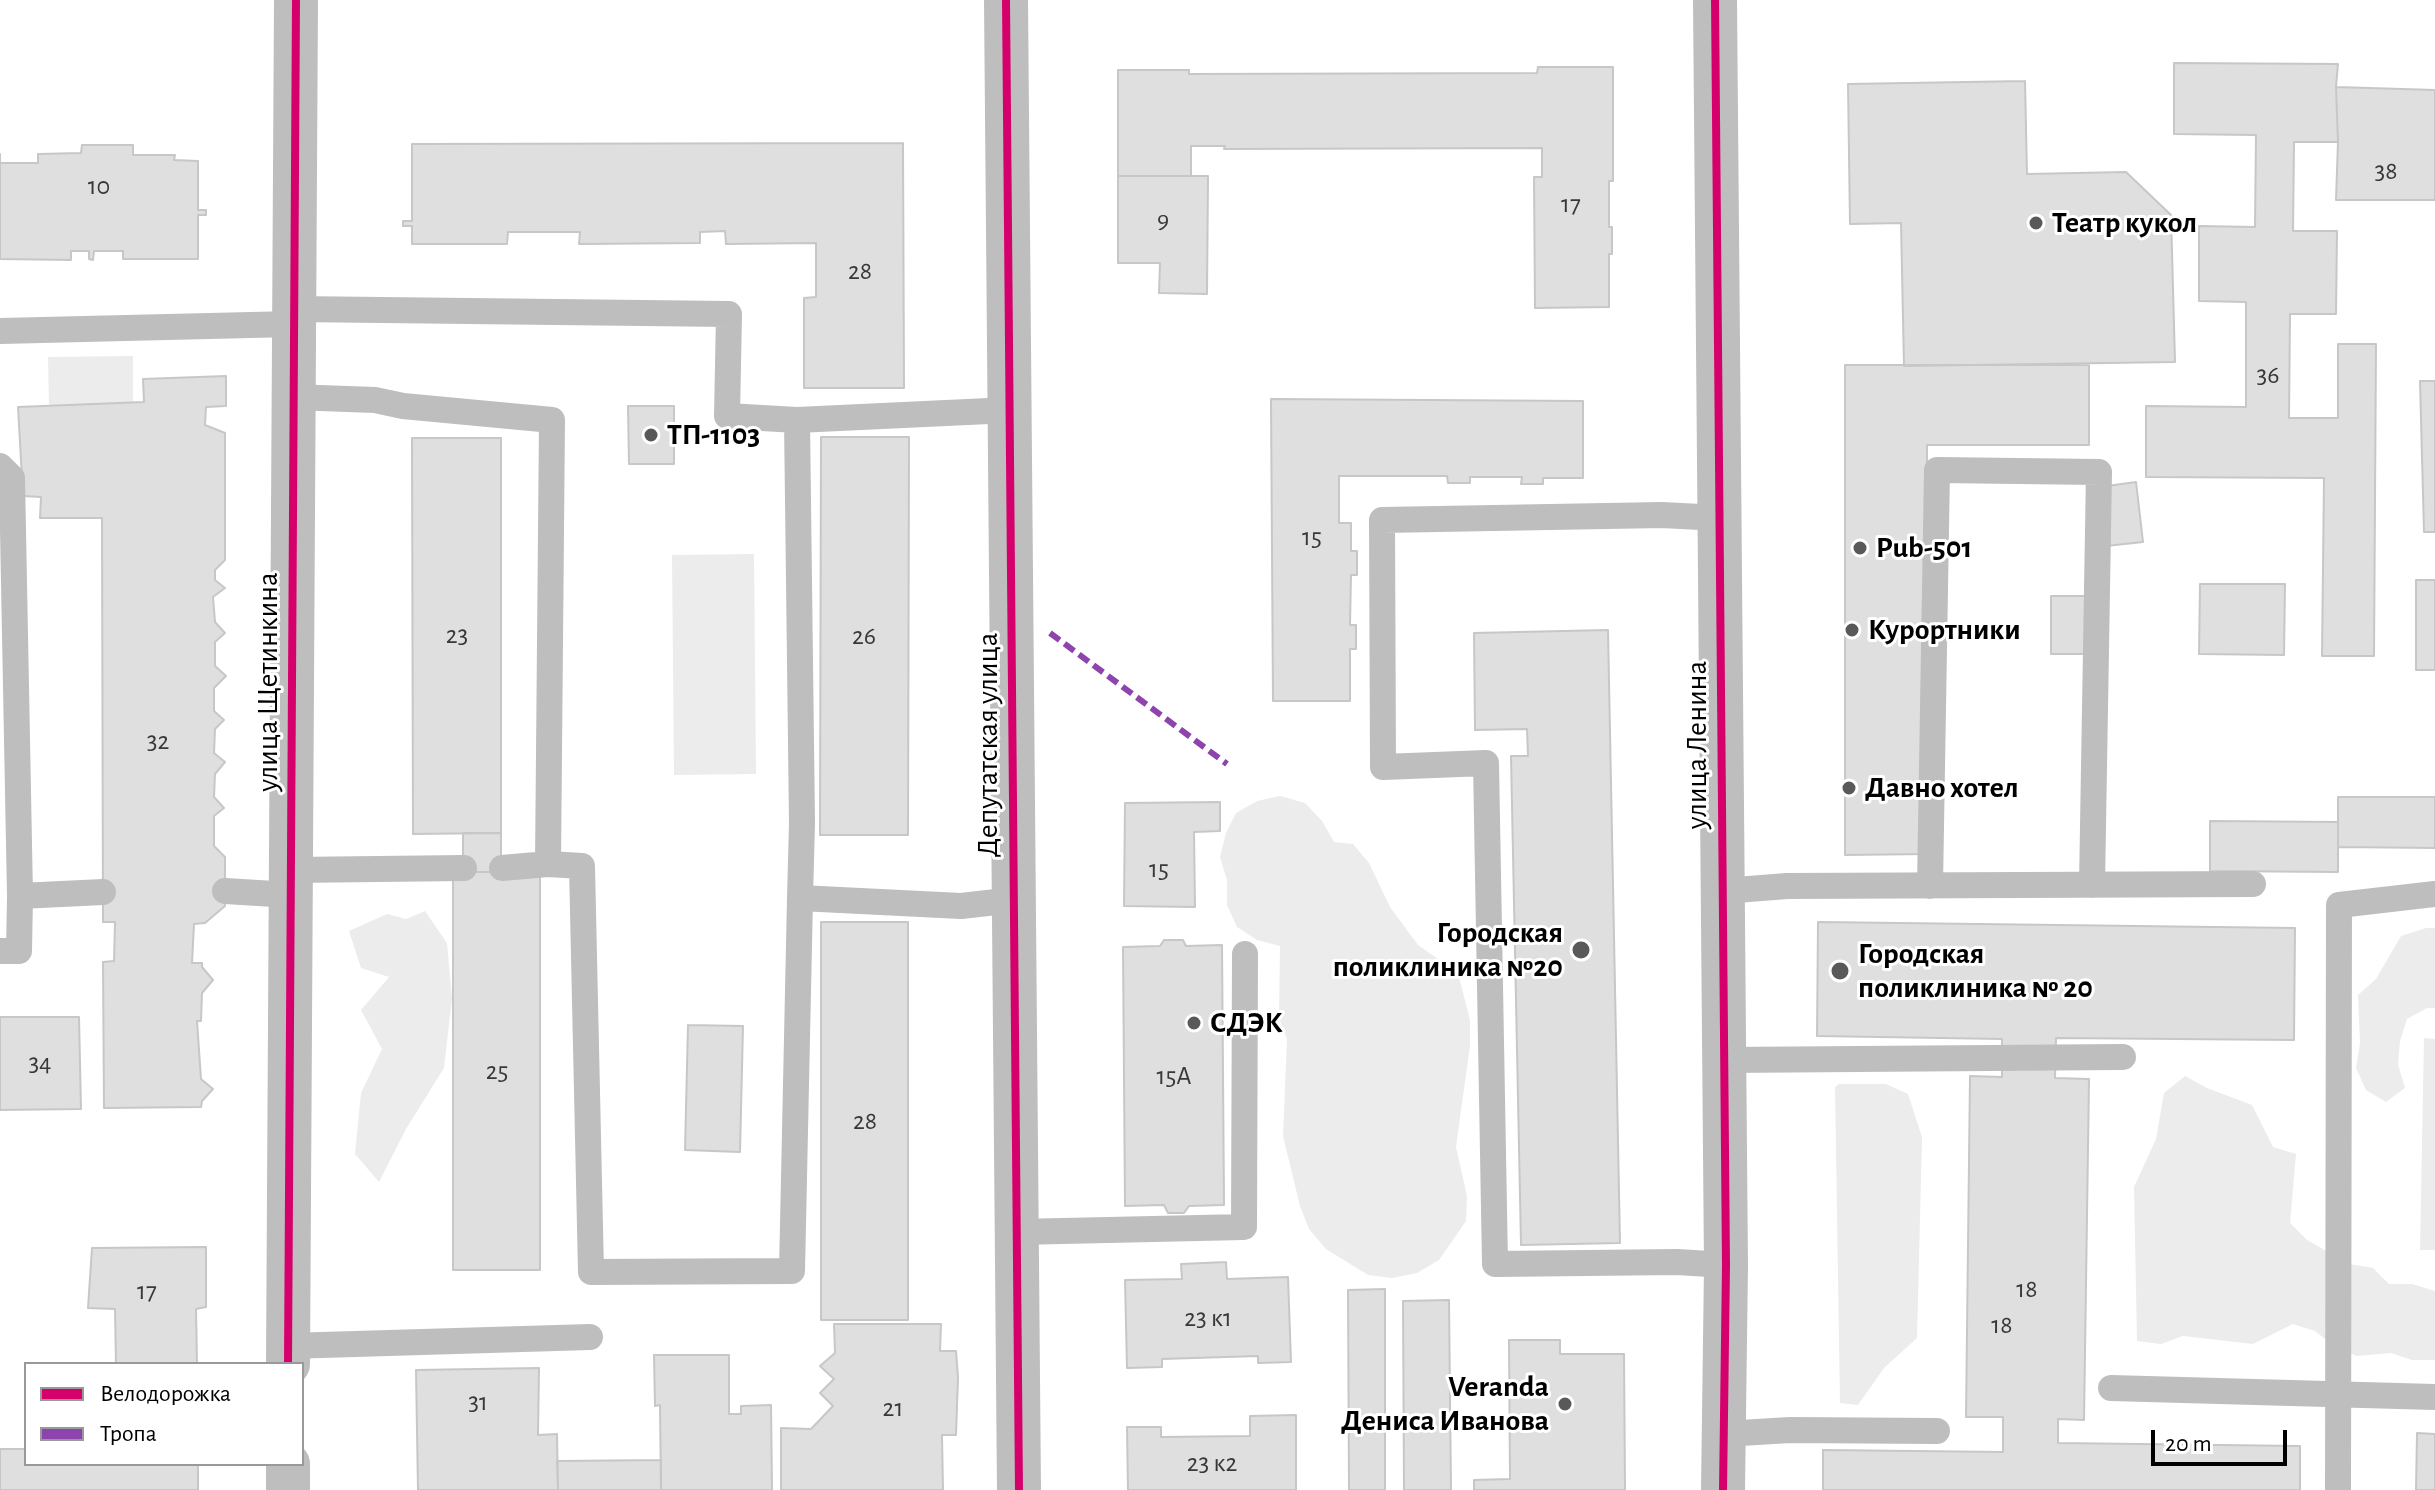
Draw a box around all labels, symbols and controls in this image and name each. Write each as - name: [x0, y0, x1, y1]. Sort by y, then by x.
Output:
- house number: 38: [2374, 155, 2398, 187]
- house number: 10: [88, 170, 110, 202]
- house number: 17: [1561, 188, 1581, 220]
- house number: 9: [1157, 204, 1169, 236]
- place label: Театр кукол: [2052, 205, 2197, 241]
- marker: Театр кукол: [2027, 214, 2045, 232]
- house number: 28: [848, 255, 872, 287]
- house number: 36: [2257, 359, 2279, 391]
- place label: ТП-1103: [667, 417, 760, 453]
- marker: ТП-1103: [642, 426, 660, 444]
- house number: 15: [1302, 521, 1322, 553]
- place label: Pub-501: [1876, 530, 1972, 566]
- marker: Pub-501: [1851, 539, 1869, 557]
- street label: улица Щетинкина: [250, 572, 286, 792]
- place label: Курортники: [1868, 612, 2021, 648]
- house number: 23: [446, 619, 468, 651]
- house number: 26: [852, 620, 876, 652]
- marker: Курортники: [1843, 621, 1861, 639]
- street label: Депутатская улица: [970, 633, 1006, 857]
- street label: улица Ленина: [1679, 661, 1715, 829]
- house number: 32: [147, 725, 169, 757]
- place label: Давно хотел: [1865, 770, 2019, 806]
- marker: Давно хотел: [1840, 779, 1858, 797]
- house number: 15: [1149, 853, 1169, 885]
- place label: Городская поликлиника №20: [1333, 915, 1563, 986]
- place label: Городская поликлиника № 20: [1858, 936, 2093, 1006]
- marker: Городская поликлиника №20: [1570, 939, 1592, 961]
- marker: Городская поликлиника № 20: [1829, 960, 1851, 982]
- place label: СДЭК: [1210, 1005, 1283, 1041]
- marker: СДЭК: [1185, 1014, 1203, 1032]
- house number: 34: [28, 1047, 52, 1079]
- house number: 25: [486, 1055, 508, 1087]
- house number: 15А: [1156, 1060, 1192, 1092]
- house number: 28: [853, 1105, 877, 1137]
- house number: 18: [2016, 1273, 2038, 1305]
- house number: 17: [137, 1275, 157, 1307]
- house number: 23 к1: [1184, 1302, 1232, 1334]
- house number: 18: [1991, 1309, 2013, 1341]
- legend: [24, 1362, 304, 1466]
- place label: Veranda Дениса Иванова: [1341, 1369, 1549, 1440]
- text: Велодорожка: [100, 1382, 231, 1406]
- house number: 31: [468, 1386, 488, 1418]
- house number: 21: [883, 1392, 903, 1424]
- marker: Veranda Дениса Иванова: [1556, 1395, 1574, 1413]
- scale bar: [2155, 1414, 2291, 1464]
- text: Тропа: [100, 1422, 157, 1446]
- text: 20 m: [2165, 1432, 2212, 1456]
- house number: 23 к2: [1187, 1447, 1237, 1479]

